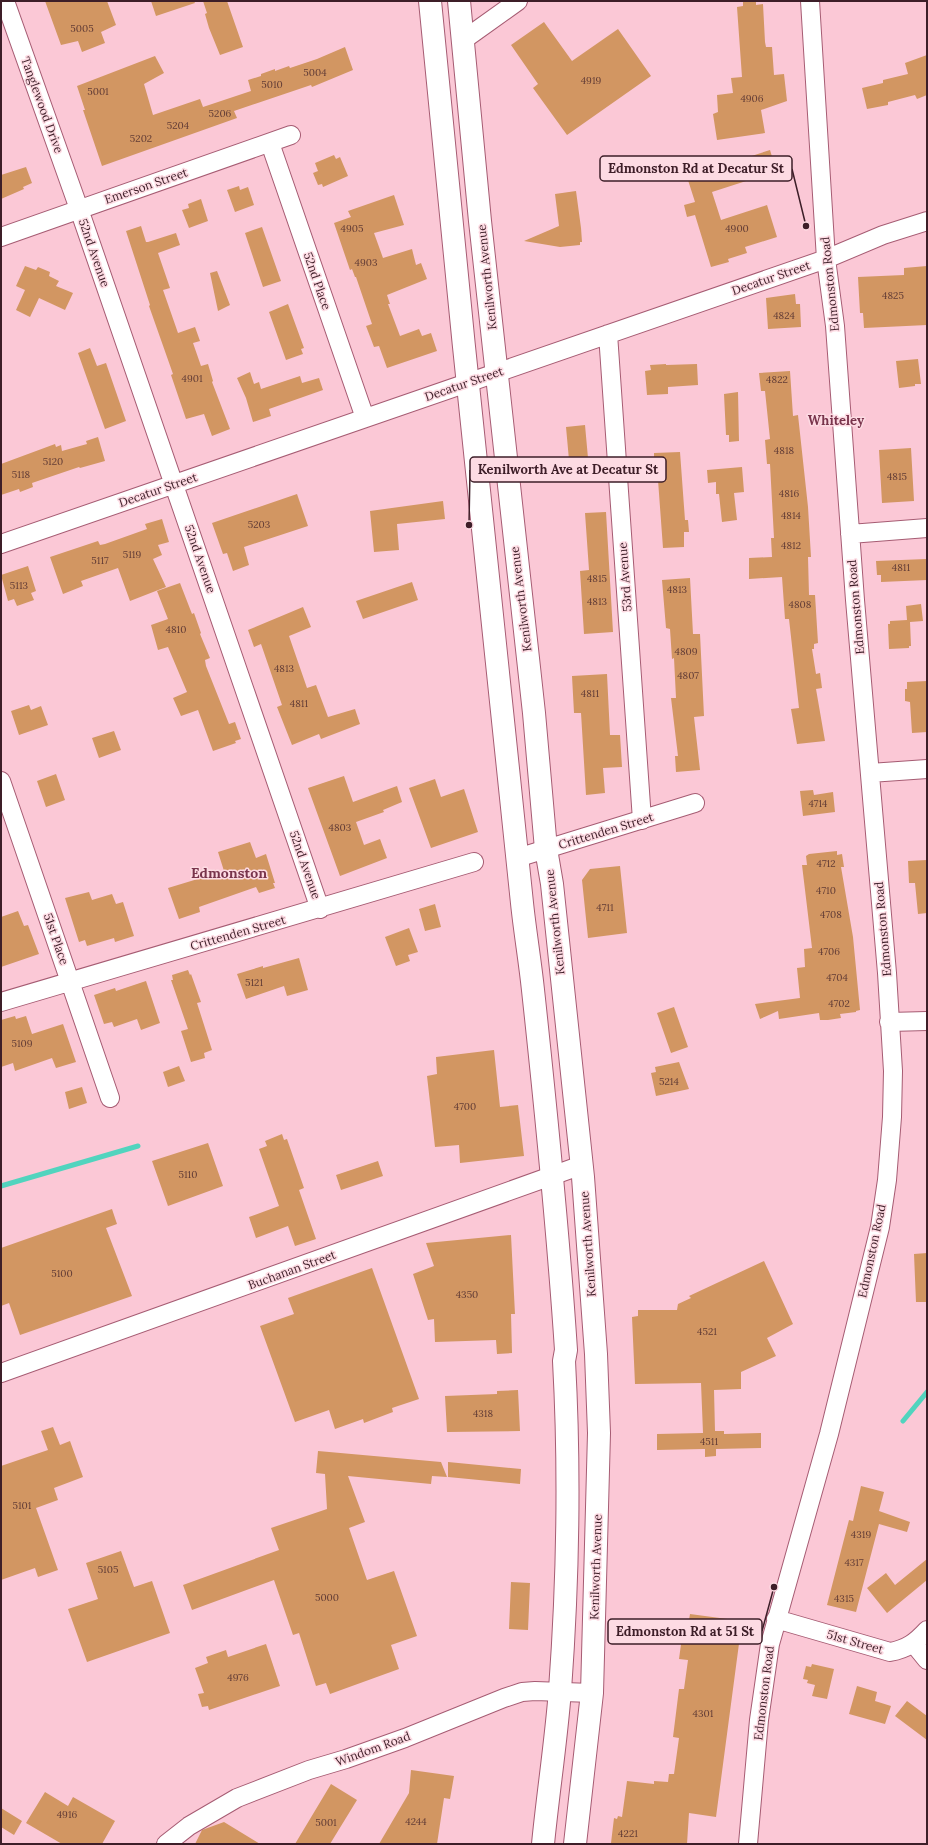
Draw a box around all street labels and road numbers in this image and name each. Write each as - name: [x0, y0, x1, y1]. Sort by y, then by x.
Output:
- street label: Tanglewood Drive: [18, 55, 67, 155]
- street label: Emerson Street: [102, 164, 190, 207]
- street label: 52nd Avenue: [76, 217, 113, 289]
- street label: Kenilworth Avenue: [473, 223, 499, 330]
- street label: Edmonston Road: [817, 236, 842, 332]
- street label: 52nd Place: [301, 250, 335, 312]
- street label: Decatur Street: [730, 257, 812, 298]
- street label: Decatur Street: [423, 363, 505, 404]
- street label: Decatur Street: [117, 469, 199, 510]
- street label: 52nd Avenue: [182, 523, 219, 595]
- street label: 53rd Avenue: [615, 541, 634, 612]
- street label: Kenilworth Avenue: [507, 545, 534, 653]
- street label: Edmonston Road: [844, 559, 867, 655]
- street label: Crittenden Street: [557, 809, 655, 852]
- street label: 52nd Avenue: [287, 829, 324, 901]
- street label: Kenilworth Avenue: [541, 868, 567, 975]
- street label: Edmonston Road: [871, 881, 894, 977]
- street label: 51st Place: [41, 911, 72, 967]
- street label: Crittenden Street: [188, 912, 288, 953]
- street label: Kenilworth Avenue: [576, 1190, 599, 1297]
- street label: Edmonston Road: [854, 1203, 889, 1299]
- street label: Buchanan Street: [246, 1247, 338, 1292]
- street label: Kenilworth Avenue: [586, 1513, 605, 1620]
- street label: 51st Street: [825, 1626, 886, 1657]
- street label: Edmonston Road: [750, 1645, 777, 1741]
- street label: Windom Road: [333, 1728, 412, 1769]

